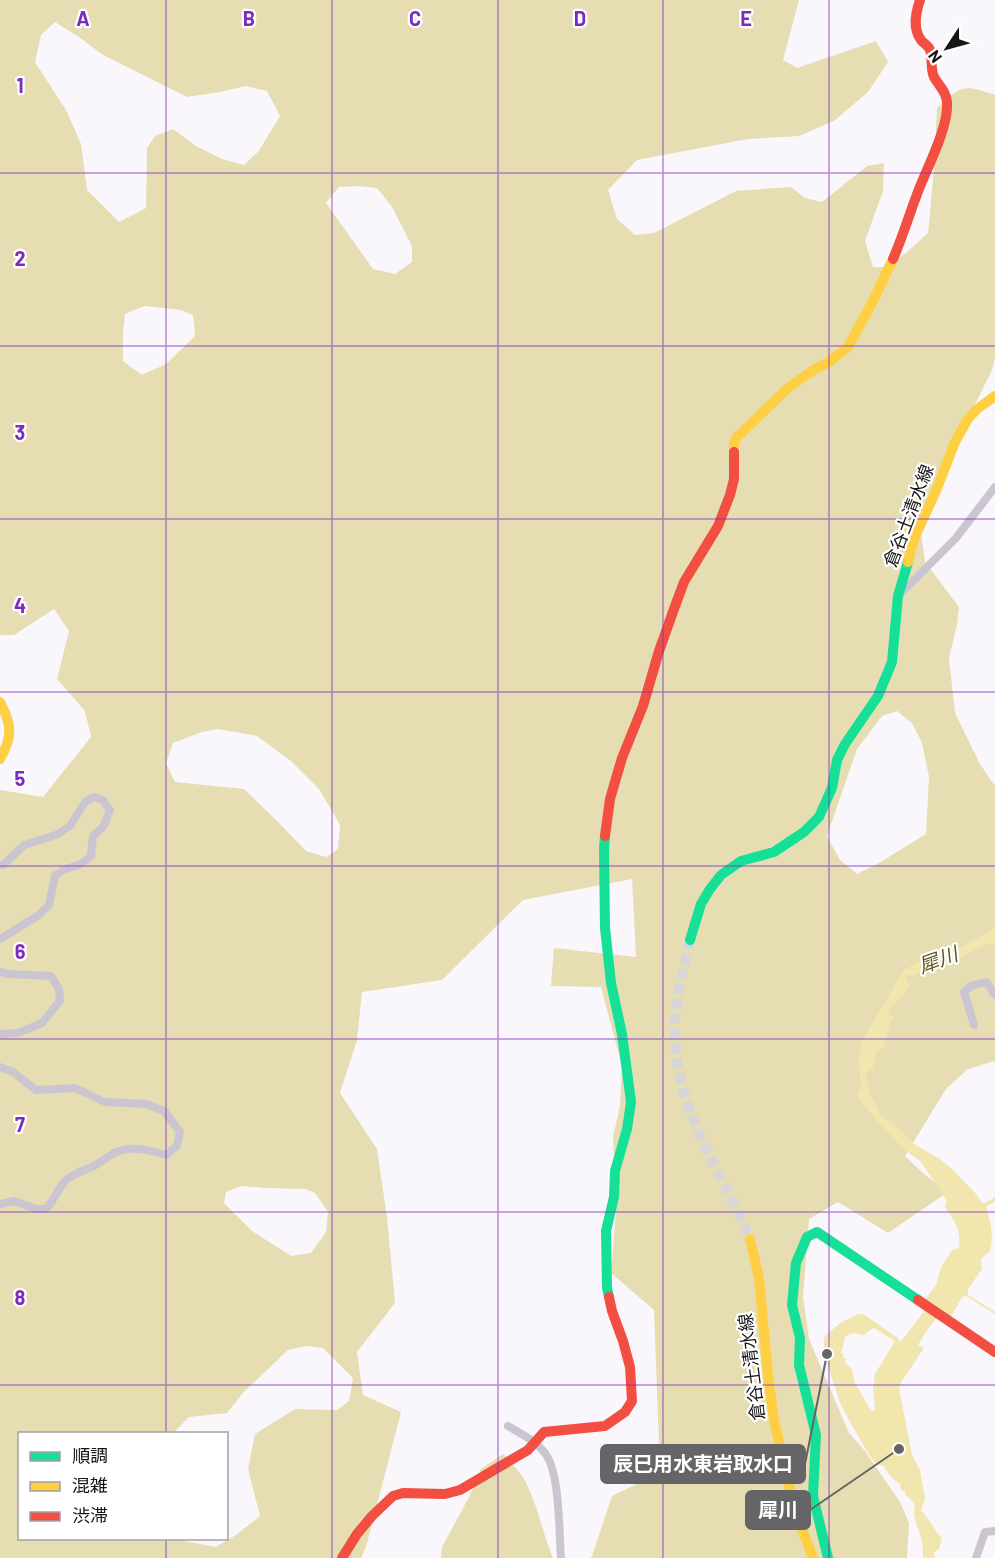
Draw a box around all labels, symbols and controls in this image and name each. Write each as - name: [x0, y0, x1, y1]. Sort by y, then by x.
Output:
- text: A: [76, 6, 90, 30]
- text: B: [243, 6, 255, 30]
- text: C: [409, 6, 421, 30]
- text: D: [574, 6, 586, 30]
- text: E: [740, 6, 752, 30]
- north arrow: [917, 18, 977, 78]
- text: N: [924, 47, 945, 67]
- text: 1: [16, 73, 24, 97]
- text: 2: [14, 246, 26, 270]
- text: 3: [15, 420, 25, 444]
- street label: 倉谷土清水線: [878, 461, 938, 570]
- text: 4: [14, 593, 26, 617]
- text: 5: [15, 766, 26, 790]
- text: 6: [15, 939, 26, 963]
- water label: 犀川: [915, 940, 962, 977]
- text: 7: [15, 1112, 25, 1136]
- text: 8: [15, 1285, 26, 1309]
- street label: 倉谷土清水線: [734, 1312, 769, 1422]
- legend: [18, 1432, 228, 1540]
- text: 順調: [72, 1444, 108, 1466]
- callout: 辰巳用水東岩取水口: [601, 1445, 805, 1483]
- text: 辰巳用水東岩取水口: [613, 1451, 793, 1475]
- text: 混雑: [72, 1474, 108, 1496]
- callout: 犀川: [746, 1491, 810, 1529]
- text: 犀川: [758, 1497, 798, 1521]
- text: 渋滞: [72, 1504, 108, 1526]

